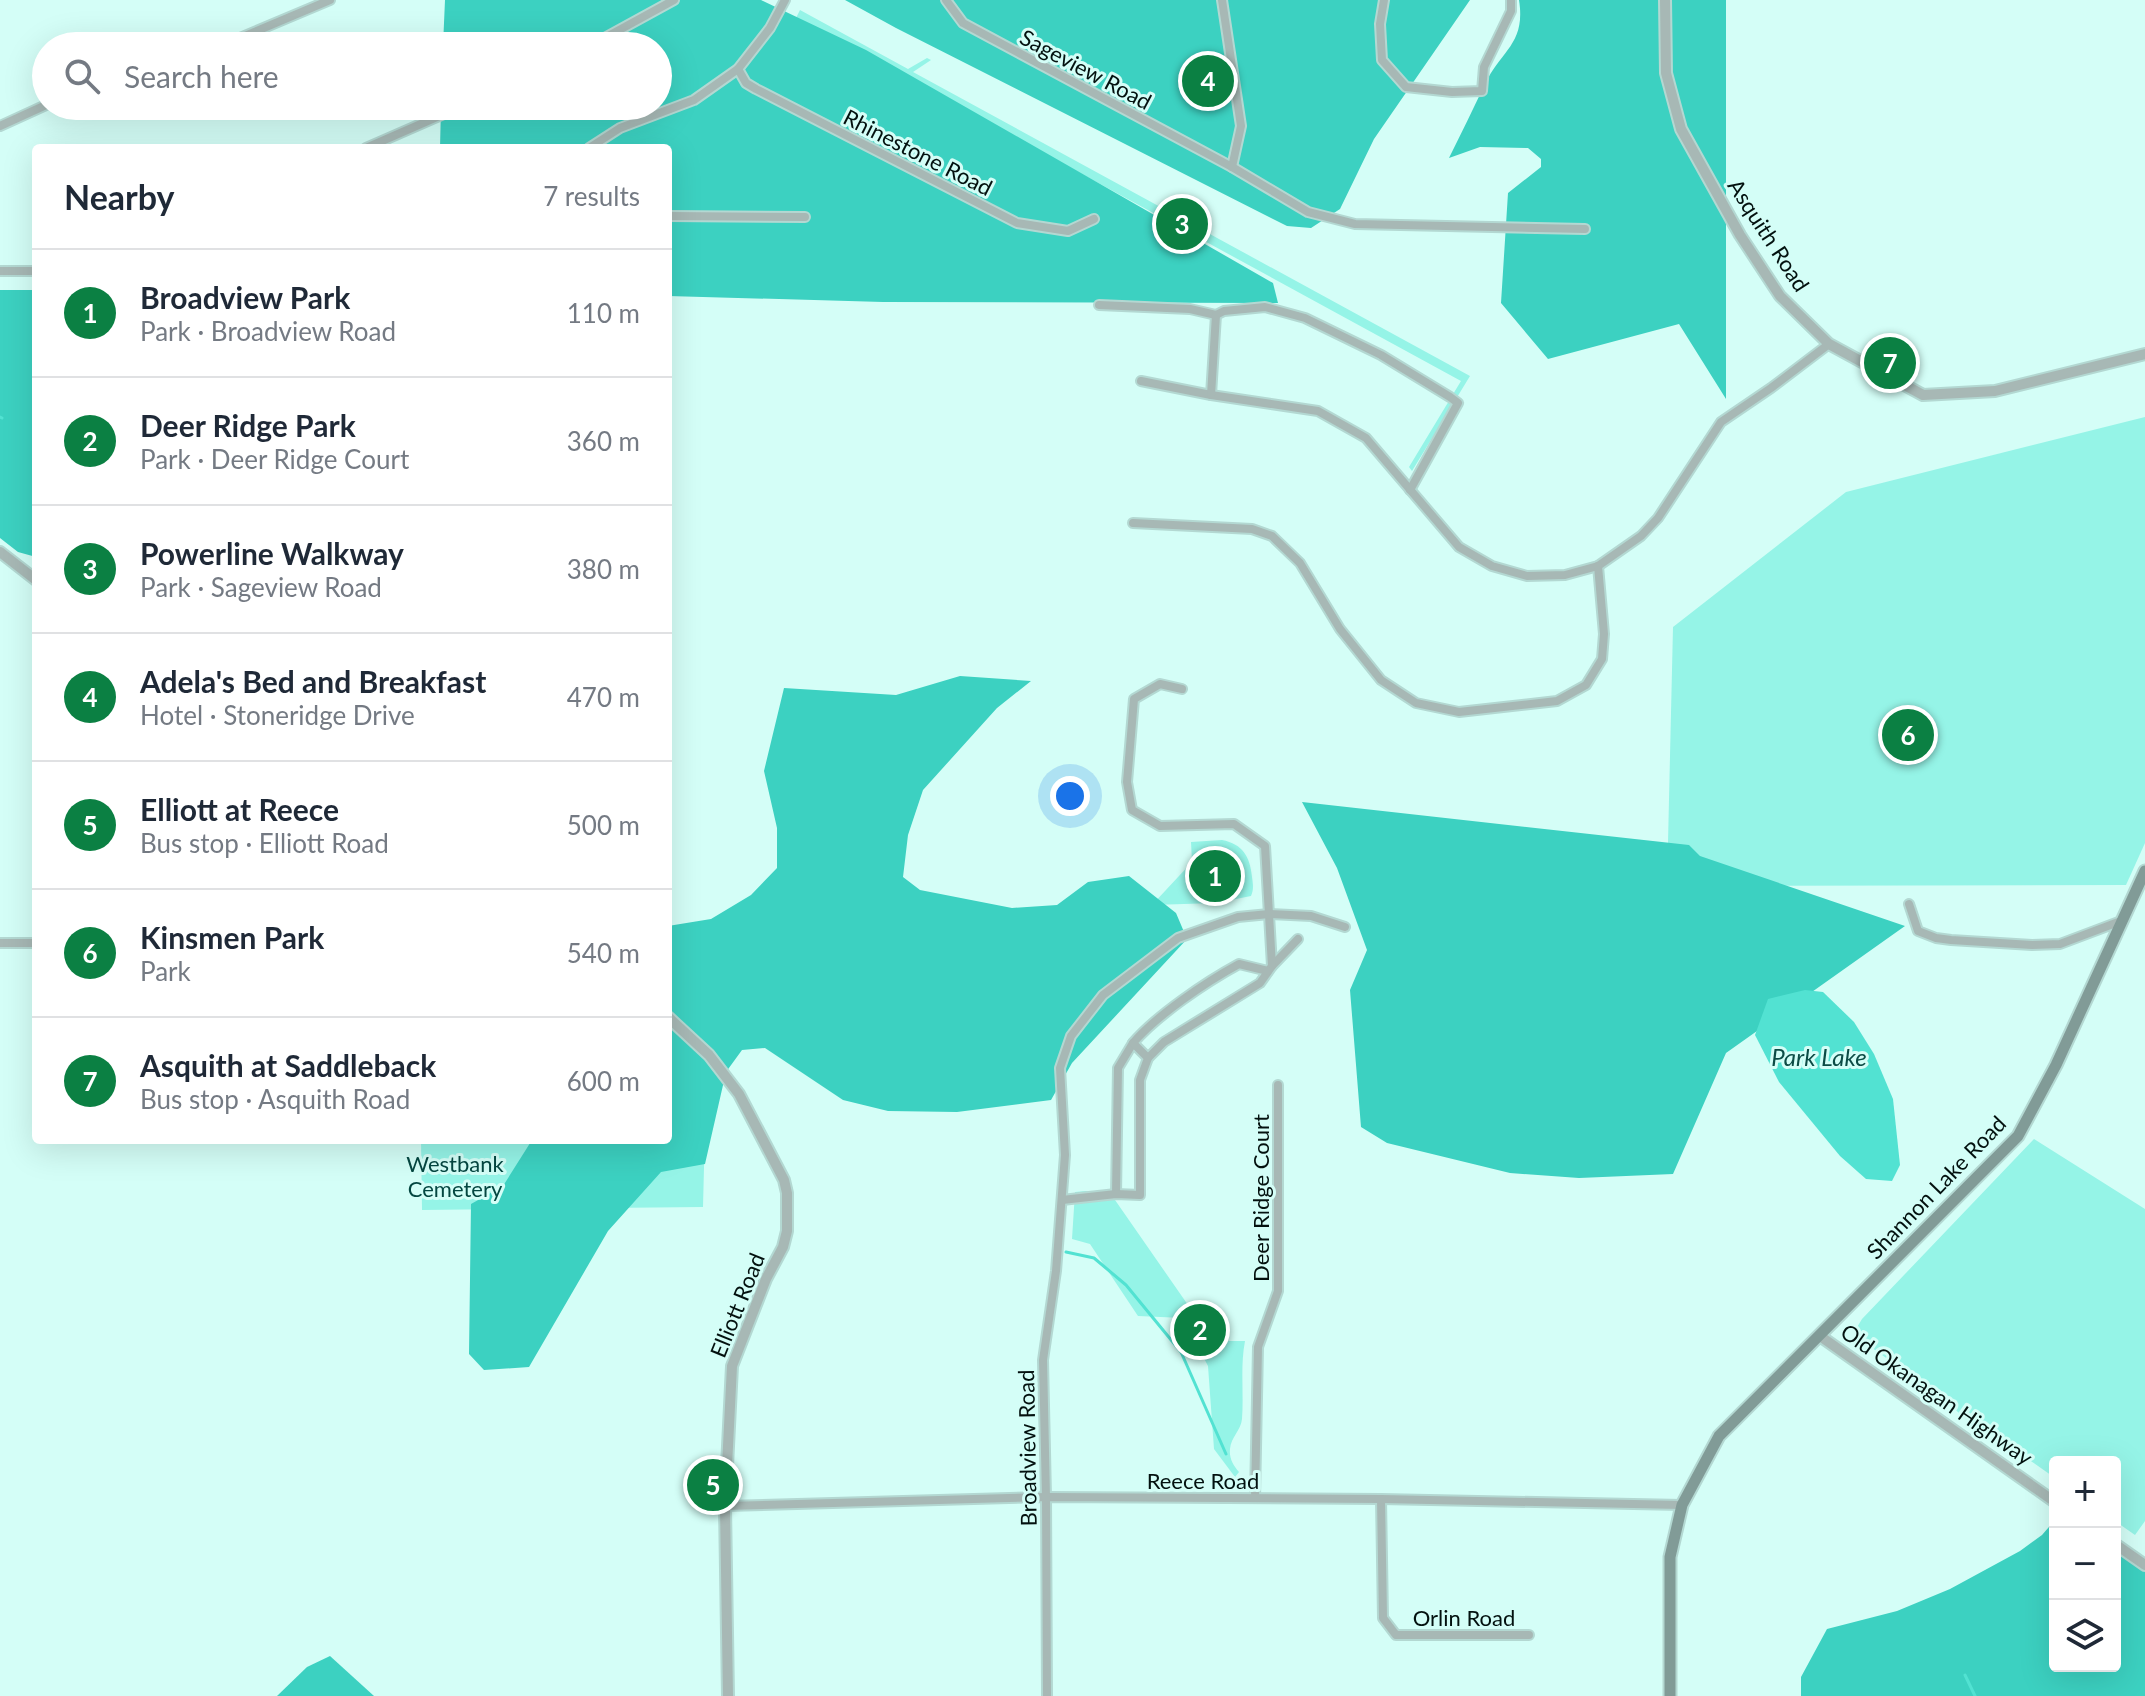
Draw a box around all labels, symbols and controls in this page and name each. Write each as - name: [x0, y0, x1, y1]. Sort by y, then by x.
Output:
- street label: Sageview Road: [1016, 23, 1156, 115]
- search box: [32, 32, 672, 120]
- pin: 4: [1182, 51, 1234, 111]
- icon: search: [60, 54, 104, 98]
- text: Search here: [124, 58, 279, 94]
- street label: Rhinestone Road: [839, 103, 997, 201]
- street label: Asquith Road: [1723, 174, 1815, 296]
- text: Nearby: [64, 176, 175, 217]
- text: 7 results: [543, 180, 640, 212]
- pin: 3: [1156, 194, 1208, 254]
- text: Broadview Park: [140, 279, 350, 315]
- text: 1: [82, 297, 98, 329]
- text: 110 m: [567, 297, 640, 329]
- text: Park · Broadview Road: [140, 315, 396, 347]
- pin: 7: [1864, 333, 1916, 393]
- text: Deer Ridge Park: [140, 407, 356, 443]
- text: 2: [82, 425, 98, 457]
- text: 360 m: [567, 425, 640, 457]
- text: Park · Deer Ridge Court: [140, 443, 409, 475]
- text: Powerline Walkway: [140, 535, 404, 571]
- text: 3: [82, 553, 98, 585]
- text: 380 m: [567, 553, 640, 585]
- text: Park · Sageview Road: [140, 571, 382, 603]
- text: Adela's Bed and Breakfast: [140, 663, 486, 699]
- text: 4: [82, 681, 98, 713]
- text: 470 m: [567, 681, 640, 713]
- text: Hotel · Stoneridge Drive: [140, 699, 415, 731]
- pin: 6: [1882, 705, 1934, 765]
- your location: [1050, 776, 1090, 816]
- text: Elliott at Reece: [140, 791, 339, 827]
- text: 5: [82, 809, 98, 841]
- text: 500 m: [567, 809, 640, 841]
- text: Bus stop · Elliott Road: [140, 827, 389, 859]
- pin: 1: [1189, 846, 1241, 906]
- text: Kinsmen Park: [140, 919, 324, 955]
- text: 6: [82, 937, 98, 969]
- text: 540 m: [567, 937, 640, 969]
- text: Park: [140, 955, 191, 987]
- water label: Park Lake: [1771, 1042, 1867, 1071]
- text: Asquith at Saddleback: [140, 1047, 436, 1083]
- text: 7: [82, 1065, 98, 1097]
- text: 600 m: [567, 1065, 640, 1097]
- text: Bus stop · Asquith Road: [140, 1083, 410, 1115]
- street label: Shannon Lake Road: [1861, 1110, 2011, 1264]
- street label: Deer Ridge Court: [1247, 1114, 1274, 1282]
- park label: Westbank Cemetery: [406, 1150, 504, 1202]
- street label: Elliott Road: [704, 1249, 770, 1361]
- pin: 2: [1174, 1300, 1226, 1360]
- street label: Old Okanagan Highway: [1836, 1317, 2039, 1471]
- street label: Broadview Road: [1012, 1369, 1042, 1527]
- pin: 5: [687, 1455, 739, 1515]
- map controls: [2049, 1456, 2121, 1672]
- button: +: [2049, 1456, 2121, 1528]
- street label: Reece Road: [1147, 1467, 1259, 1494]
- button: −: [2049, 1528, 2121, 1600]
- button: layers: [2049, 1600, 2121, 1672]
- street label: Orlin Road: [1413, 1604, 1515, 1631]

